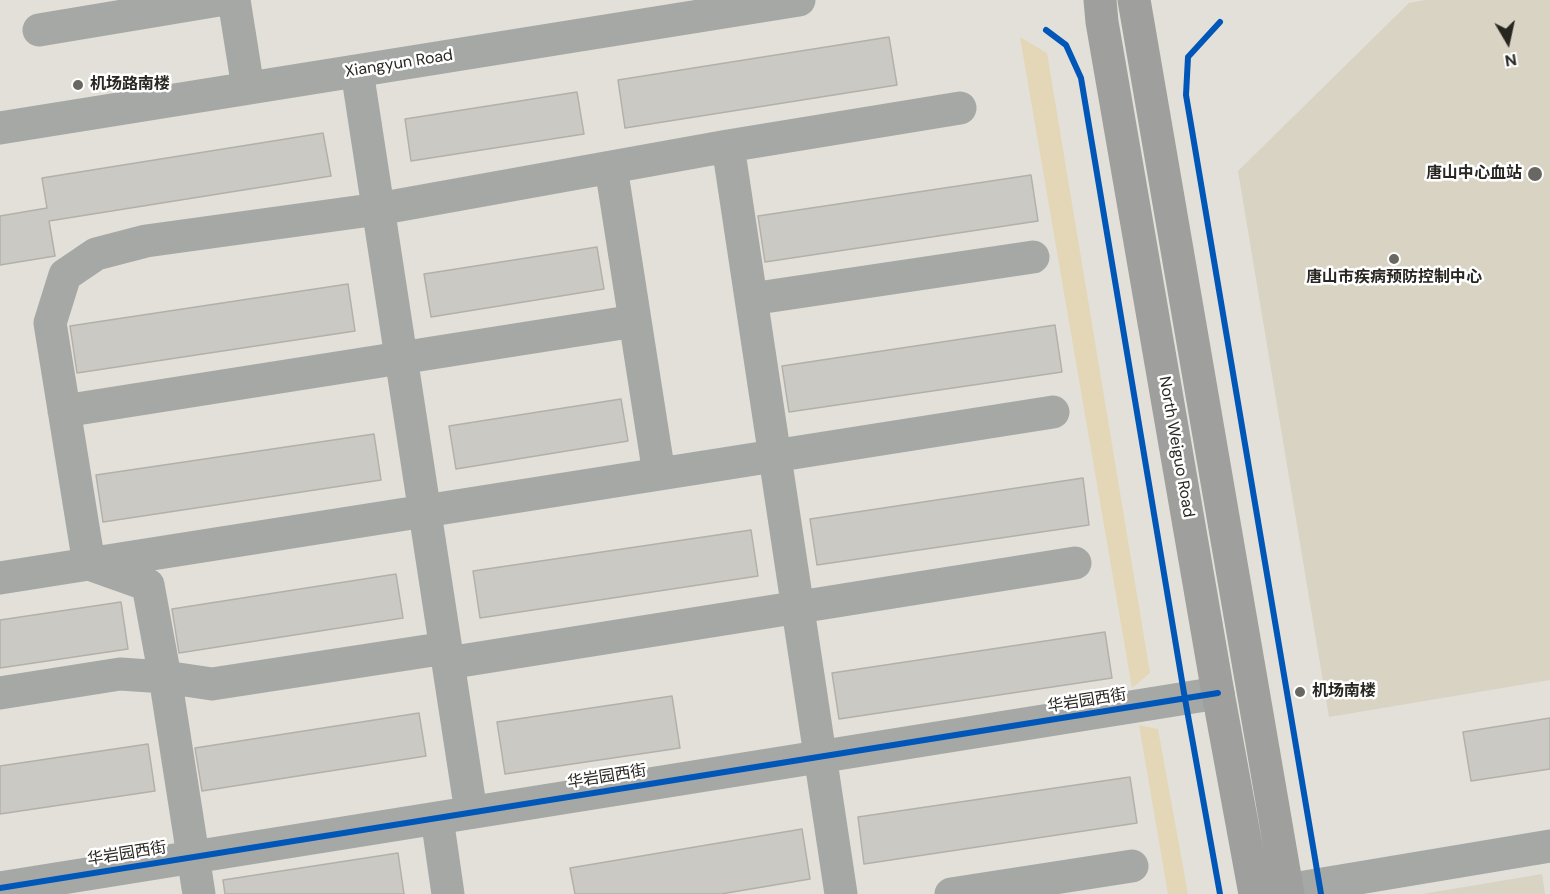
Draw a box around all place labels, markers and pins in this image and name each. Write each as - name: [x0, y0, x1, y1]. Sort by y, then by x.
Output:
- place label: 机场路南楼: [90, 75, 170, 95]
- marker: 机场路南楼: [71, 78, 85, 92]
- place label: 唐山中心血站: [1426, 164, 1522, 184]
- marker: 唐山中心血站: [1526, 165, 1544, 183]
- marker: 唐山市疾病预防控制中心: [1387, 252, 1401, 266]
- place label: 唐山市疾病预防控制中心: [1306, 268, 1482, 288]
- place label: 机场南楼: [1312, 682, 1376, 702]
- marker: 机场南楼: [1293, 685, 1307, 699]

